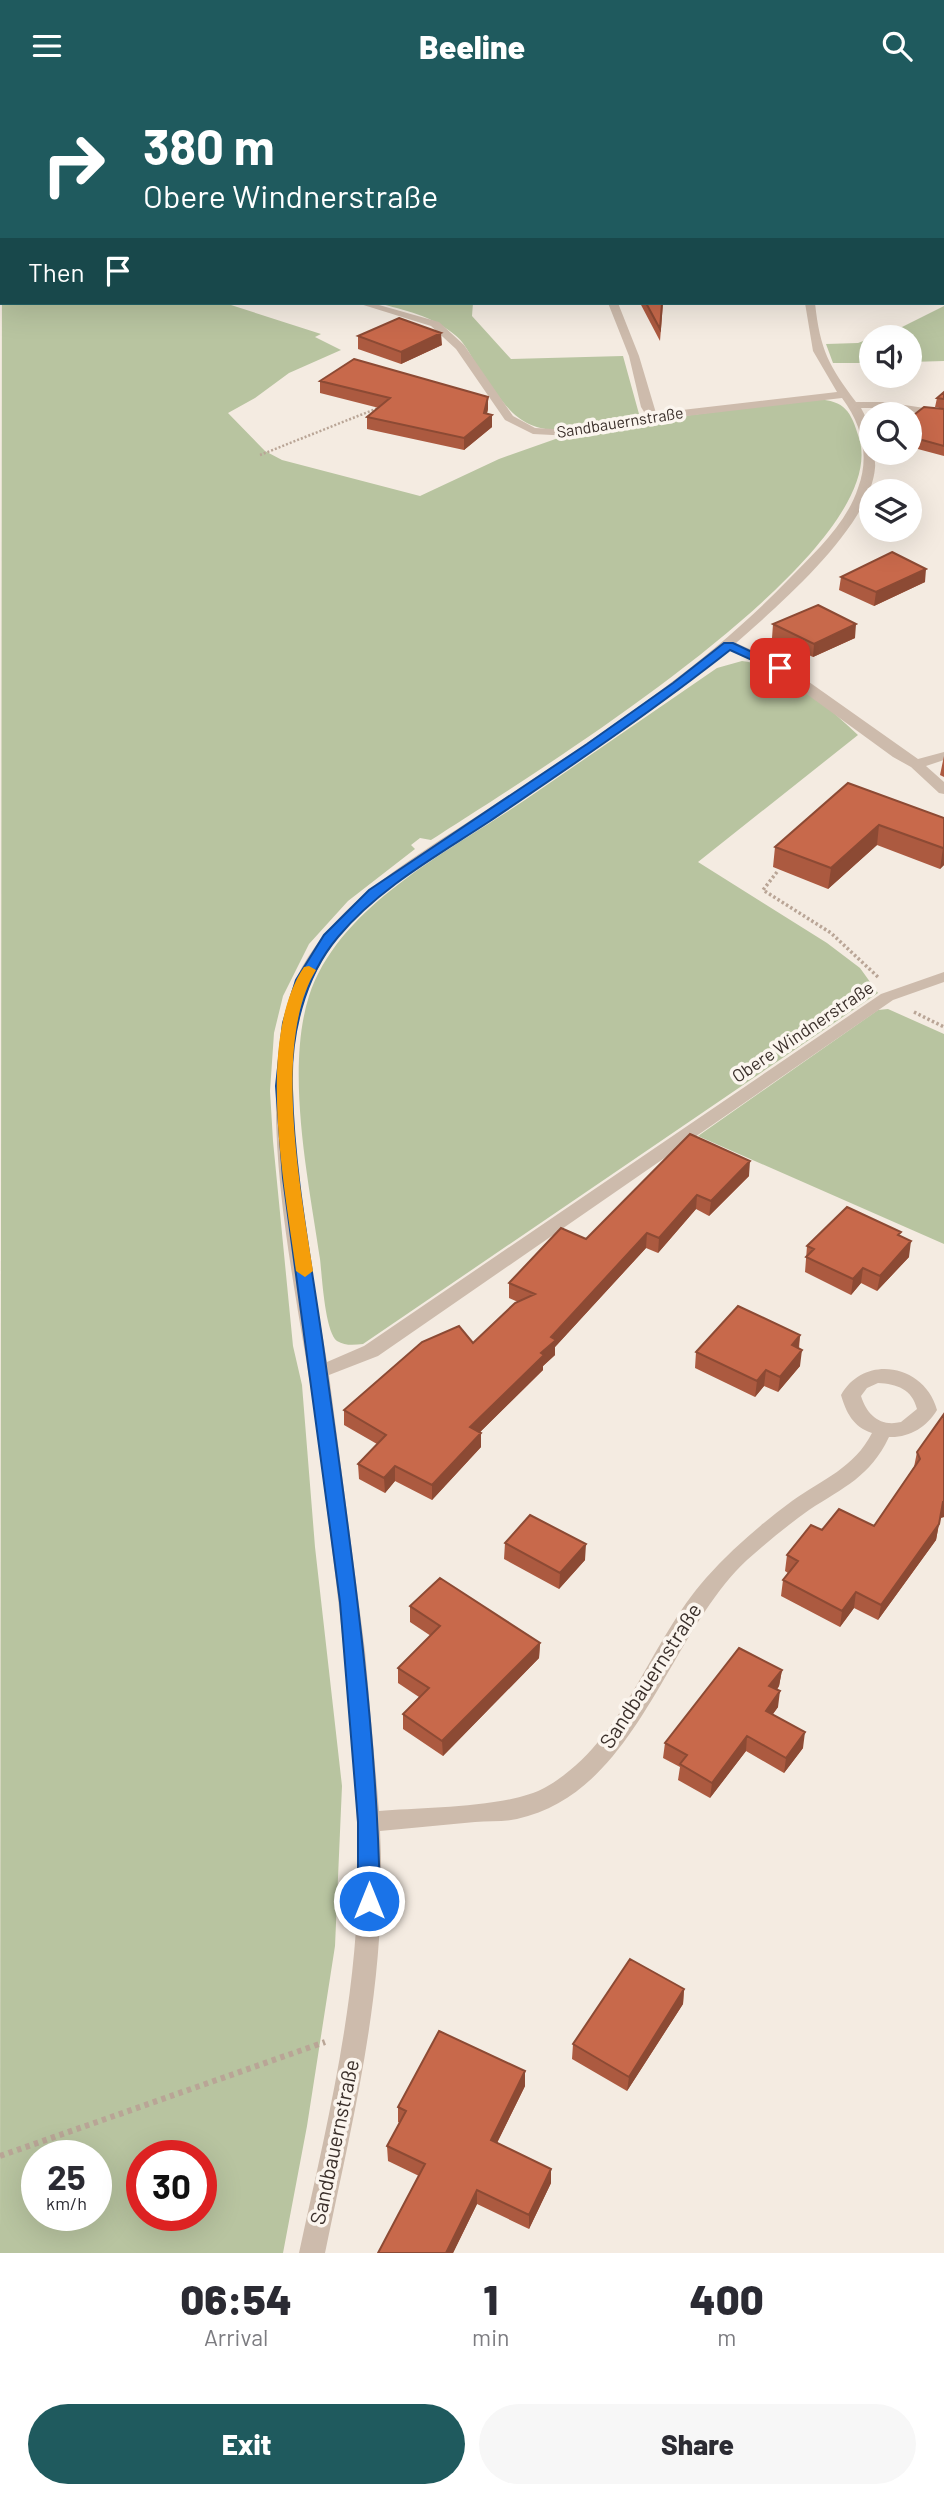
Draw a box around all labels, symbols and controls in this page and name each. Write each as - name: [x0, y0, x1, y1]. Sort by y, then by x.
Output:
- icon: menu: [28, 27, 66, 65]
- text: Beeline: [419, 27, 525, 65]
- icon: search: [878, 27, 916, 65]
- text: 380 m: [143, 116, 275, 175]
- icon: right: [28, 119, 119, 210]
- text: Obere Windnerstraße: [143, 176, 438, 214]
- icon: arrive: [99, 252, 137, 290]
- text: Then: [28, 256, 85, 287]
- map controls: [859, 325, 922, 542]
- button: sound: [859, 325, 922, 388]
- street label: Sandbauernstraße: [555, 402, 685, 441]
- button: search: [859, 402, 922, 465]
- button: layers: [859, 479, 922, 542]
- pin: [750, 638, 810, 698]
- icon: arrive: [761, 649, 799, 687]
- street label: Obere Windnerstraße: [727, 976, 877, 1087]
- street label: Sandbauernstraße: [593, 1598, 706, 1753]
- position arrow: [332, 1864, 406, 1938]
- street label: Sandbauernstraße: [304, 2057, 363, 2227]
- speed limit sign: 30: [126, 2140, 217, 2231]
- text: 25: [47, 2155, 86, 2197]
- text: km/h: [46, 2192, 87, 2214]
- text: 06:54: [180, 2273, 292, 2323]
- text: 1: [483, 2273, 498, 2323]
- text: 400: [690, 2273, 764, 2323]
- text: Arrival: [204, 2323, 268, 2351]
- text: min: [472, 2323, 509, 2351]
- text: m: [717, 2323, 736, 2351]
- button: Exit: [28, 2404, 465, 2484]
- button: Share: [479, 2404, 916, 2484]

